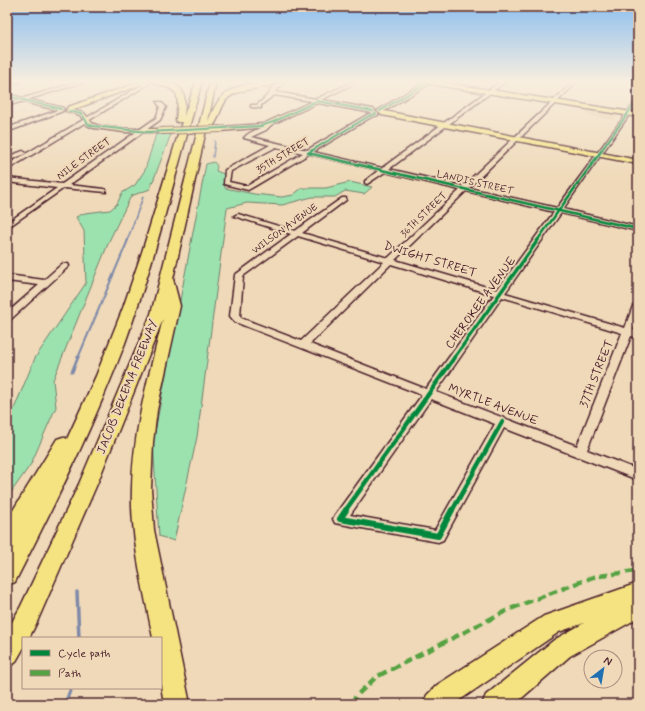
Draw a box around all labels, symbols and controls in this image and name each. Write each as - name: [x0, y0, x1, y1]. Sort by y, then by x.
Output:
- street label: NILE STREET: [54, 134, 114, 183]
- street label: 35TH STREET: [253, 134, 312, 177]
- street label: LANDIS STREET: [435, 168, 516, 198]
- street label: 36TH STREET: [397, 188, 450, 241]
- street label: WILSON AVENUE: [249, 201, 321, 257]
- street label: DWIGHT STREET: [382, 238, 478, 282]
- street label: CHEROKEE AVENUE: [442, 253, 520, 352]
- street label: JACOB DEKEMA FREEWAY: [94, 317, 162, 457]
- street label: 37TH STREET: [576, 338, 618, 410]
- street label: MYRTLE AVENUE: [446, 381, 541, 430]
- legend: [22, 637, 162, 689]
- text: Cycle path: [58, 646, 110, 662]
- north arrow: [583, 649, 623, 689]
- text: N: [601, 653, 614, 669]
- text: Path: [58, 666, 81, 682]

